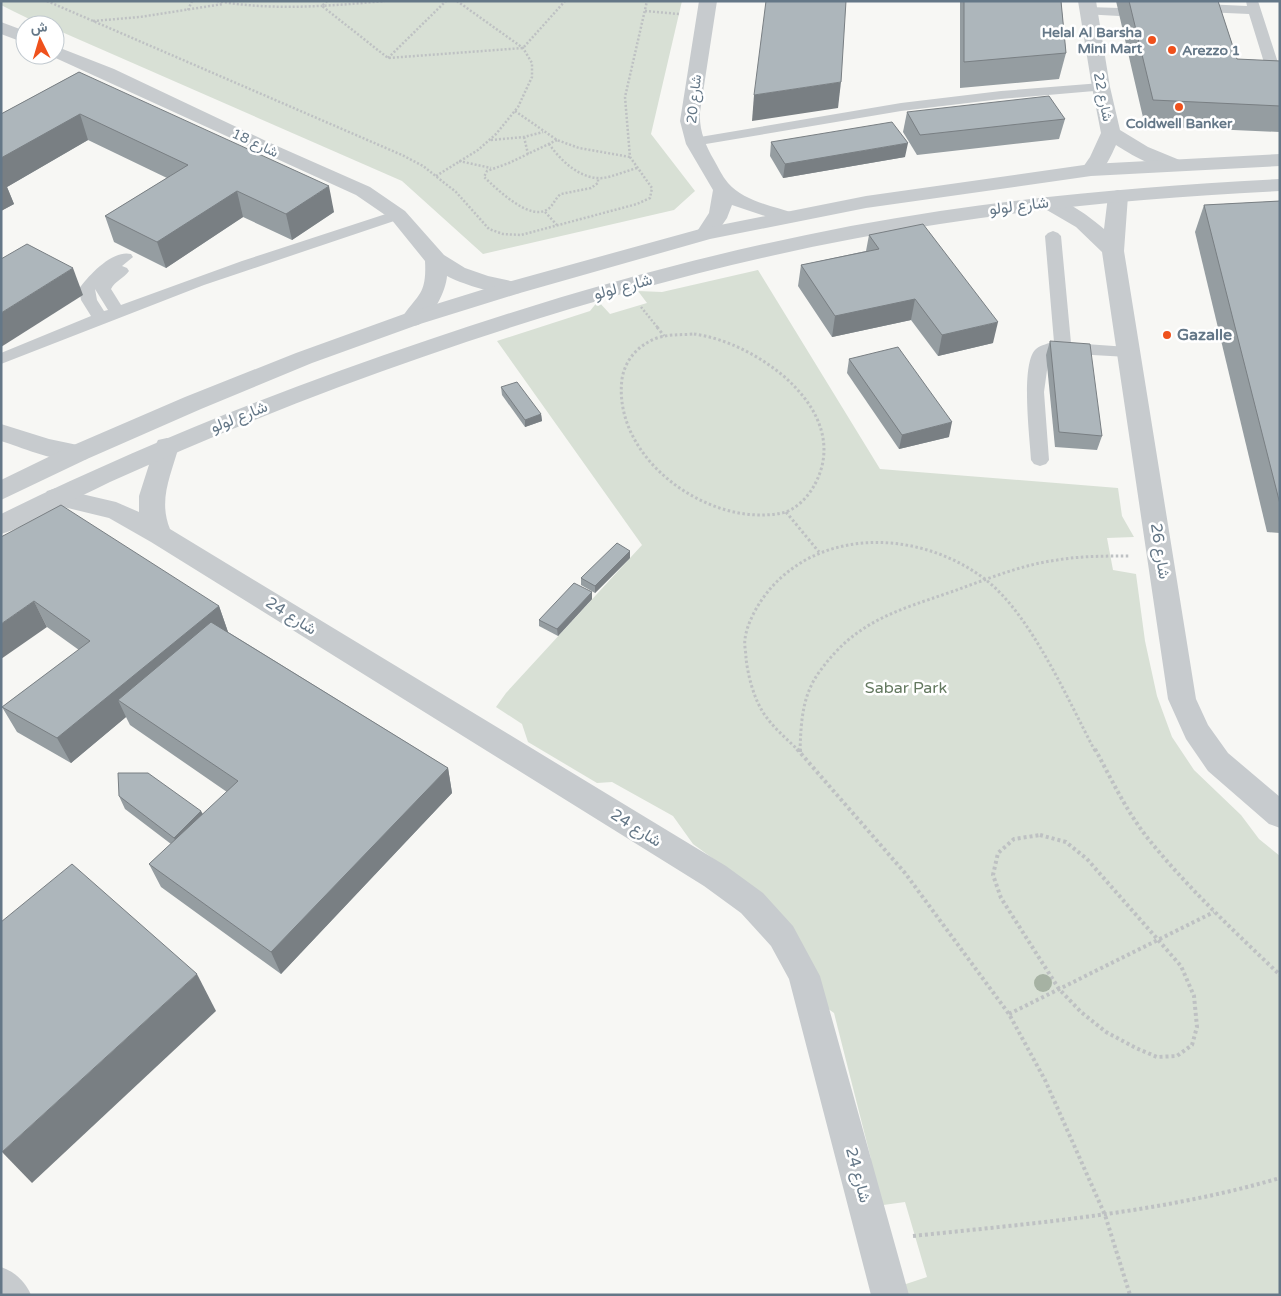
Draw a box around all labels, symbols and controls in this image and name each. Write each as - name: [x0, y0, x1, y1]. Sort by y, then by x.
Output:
- north arrow: [15, 15, 65, 65]
- text: ش: [30, 18, 48, 37]
- place label: Helal Al Barsha Mini Mart: [1042, 24, 1143, 57]
- marker: Helal Al Barsha Mini Mart: [1146, 34, 1158, 46]
- place label: Arezzo 1: [1182, 42, 1240, 59]
- marker: Arezzo 1: [1166, 44, 1178, 56]
- street label: شارع 22: [1088, 71, 1116, 123]
- street label: شارع 20: [683, 74, 707, 125]
- marker: Coldwell Banker: [1173, 101, 1185, 113]
- place label: Coldwell Banker: [1126, 115, 1233, 132]
- street label: شارع 18: [228, 125, 281, 163]
- street label: شارع لولو: [988, 192, 1050, 221]
- street label: شارع لولو: [592, 270, 655, 305]
- place label: Gazalle: [1177, 325, 1232, 345]
- marker: Gazalle: [1161, 329, 1173, 341]
- street label: شارع لولو: [208, 397, 271, 438]
- street label: شارع 26: [1145, 522, 1174, 581]
- street label: شارع 24: [261, 593, 320, 640]
- park label: Sabar Park: [865, 678, 947, 698]
- street label: شارع 24: [606, 805, 665, 852]
- street label: شارع 24: [840, 1145, 875, 1205]

